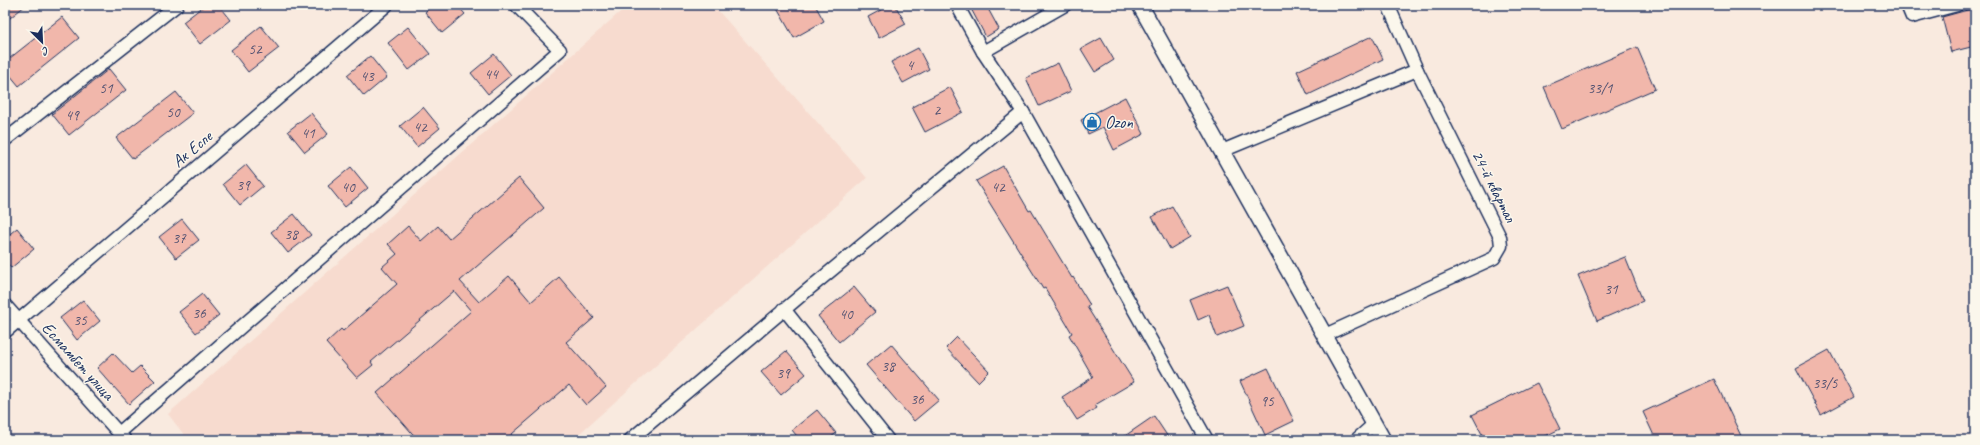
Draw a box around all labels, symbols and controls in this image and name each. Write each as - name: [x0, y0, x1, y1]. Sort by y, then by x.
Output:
- north arrow: [22, 22, 62, 62]
- house number: 52: [248, 40, 263, 59]
- text: С: [39, 44, 51, 59]
- house number: 4: [907, 56, 915, 75]
- house number: 44: [484, 65, 499, 84]
- house number: 43: [360, 67, 375, 86]
- house number: 51: [99, 79, 114, 98]
- house number: 33/1: [1587, 79, 1614, 98]
- house number: 2: [934, 101, 942, 120]
- house number: 50: [166, 103, 181, 122]
- house number: 49: [65, 106, 80, 125]
- shop icon: Ozon: [1082, 112, 1102, 132]
- place label: Ozon: [1105, 112, 1133, 133]
- house number: 42: [413, 118, 428, 137]
- house number: 41: [301, 124, 316, 143]
- street label: Ак Еспе: [168, 125, 217, 172]
- street label: 24-й квартал: [1467, 147, 1521, 226]
- house number: 39: [236, 176, 251, 195]
- house number: 40: [341, 178, 356, 197]
- house number: 42: [991, 178, 1006, 197]
- house number: 38: [284, 225, 299, 244]
- house number: 37: [172, 229, 187, 248]
- house number: 31: [1604, 280, 1619, 299]
- house number: 36: [192, 304, 207, 323]
- house number: 40: [839, 305, 854, 324]
- house number: 35: [73, 311, 88, 330]
- street label: Есмамбет улица: [37, 317, 119, 405]
- house number: 38: [881, 357, 896, 376]
- house number: 39: [776, 364, 791, 383]
- house number: 33/5: [1812, 374, 1839, 393]
- house number: 36: [910, 390, 925, 409]
- house number: 95: [1260, 392, 1275, 411]

